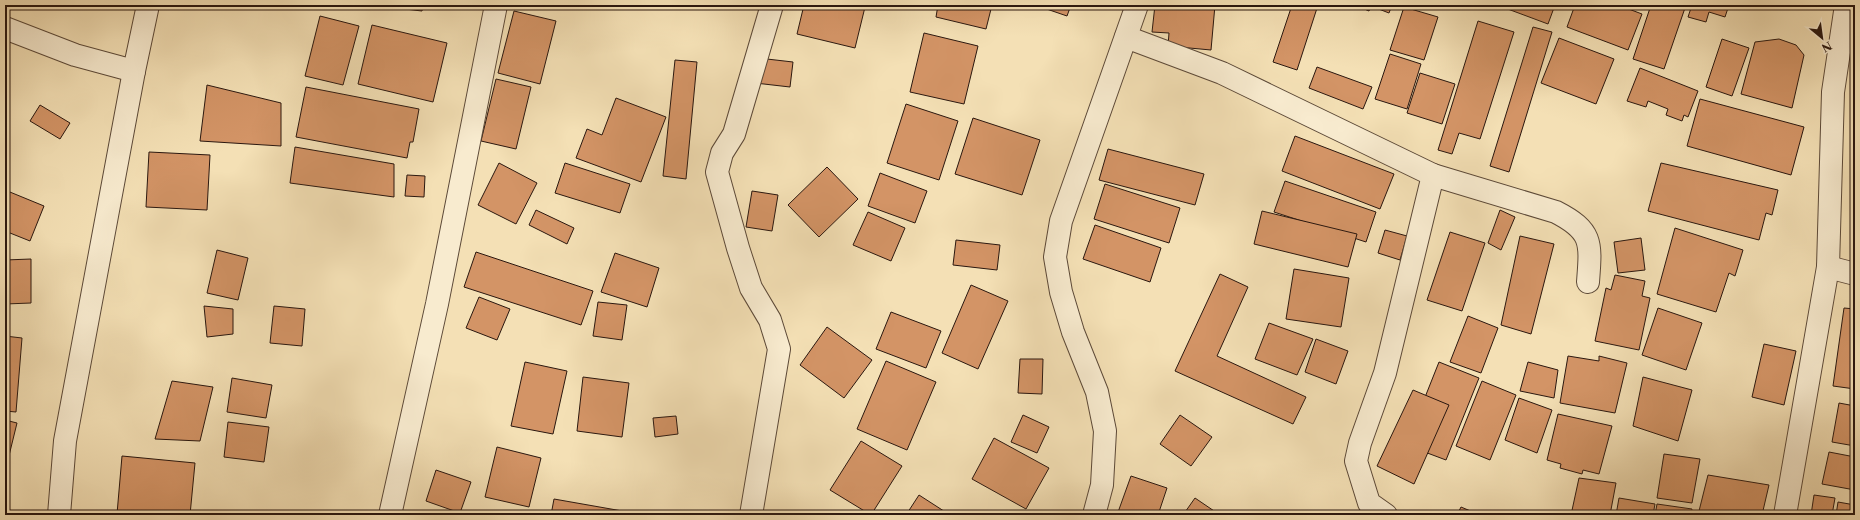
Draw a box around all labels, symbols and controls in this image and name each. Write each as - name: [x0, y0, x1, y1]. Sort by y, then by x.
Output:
- north arrow: [1802, 18, 1842, 58]
- text: N: [1819, 38, 1834, 55]

